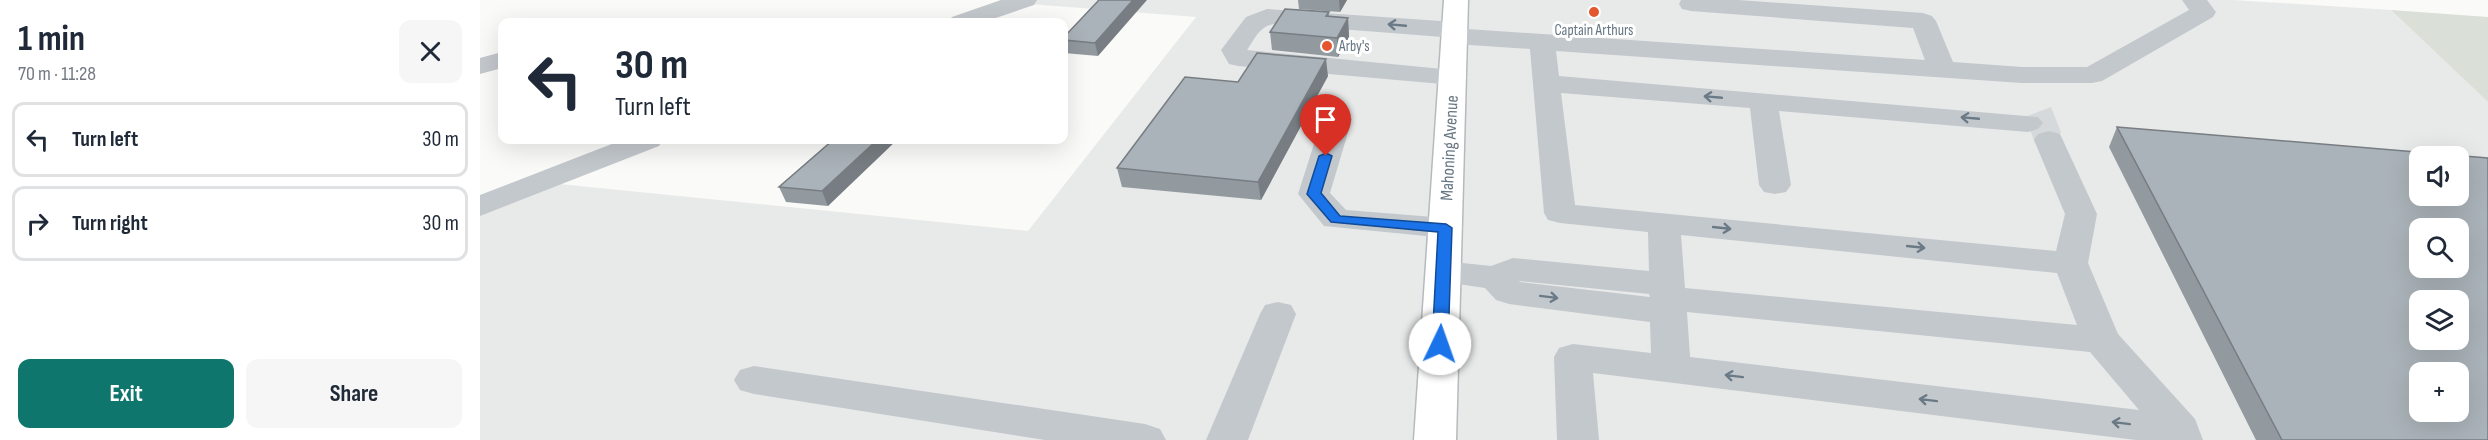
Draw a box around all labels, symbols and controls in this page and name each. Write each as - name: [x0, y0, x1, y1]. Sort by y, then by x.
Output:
- marker: Captain Arthurs: [1587, 5, 1601, 19]
- text: 1 min: [18, 18, 85, 61]
- button: close: [399, 20, 462, 83]
- one-way arrow: [1387, 20, 1407, 31]
- place label: Captain Arthurs: [1555, 21, 1633, 40]
- place label: Arby's: [1338, 37, 1370, 56]
- marker: Arby's: [1320, 39, 1334, 53]
- text: 30 m: [615, 40, 688, 91]
- icon: left: [516, 42, 594, 120]
- text: 70 m · 11:28: [18, 62, 96, 86]
- text: Turn left: [615, 91, 691, 123]
- one-way arrow: [1704, 91, 1723, 102]
- pin: [1300, 94, 1351, 156]
- street label: Mahoning Avenue: [1436, 95, 1463, 201]
- icon: arrive: [1309, 103, 1342, 136]
- one-way arrow: [1961, 112, 1981, 123]
- icon: left: [21, 123, 54, 156]
- text: Turn left: [72, 126, 138, 153]
- text: 30 m: [422, 126, 459, 153]
- map controls: [2409, 146, 2469, 422]
- button: sound: [2409, 146, 2469, 206]
- icon: right: [21, 207, 54, 240]
- text: Turn right: [72, 210, 148, 237]
- text: 30 m: [422, 210, 459, 237]
- button: search: [2409, 218, 2469, 278]
- one-way arrow: [1712, 222, 1732, 233]
- one-way arrow: [1906, 242, 1926, 253]
- button: layers: [2409, 290, 2469, 350]
- one-way arrow: [1538, 291, 1558, 302]
- position arrow: [1408, 312, 1472, 376]
- button: Exit: [18, 359, 234, 428]
- button: Share: [246, 359, 462, 428]
- button: +: [2409, 362, 2469, 422]
- one-way arrow: [1725, 371, 1745, 382]
- one-way arrow: [1918, 394, 1938, 405]
- one-way arrow: [2112, 417, 2132, 428]

